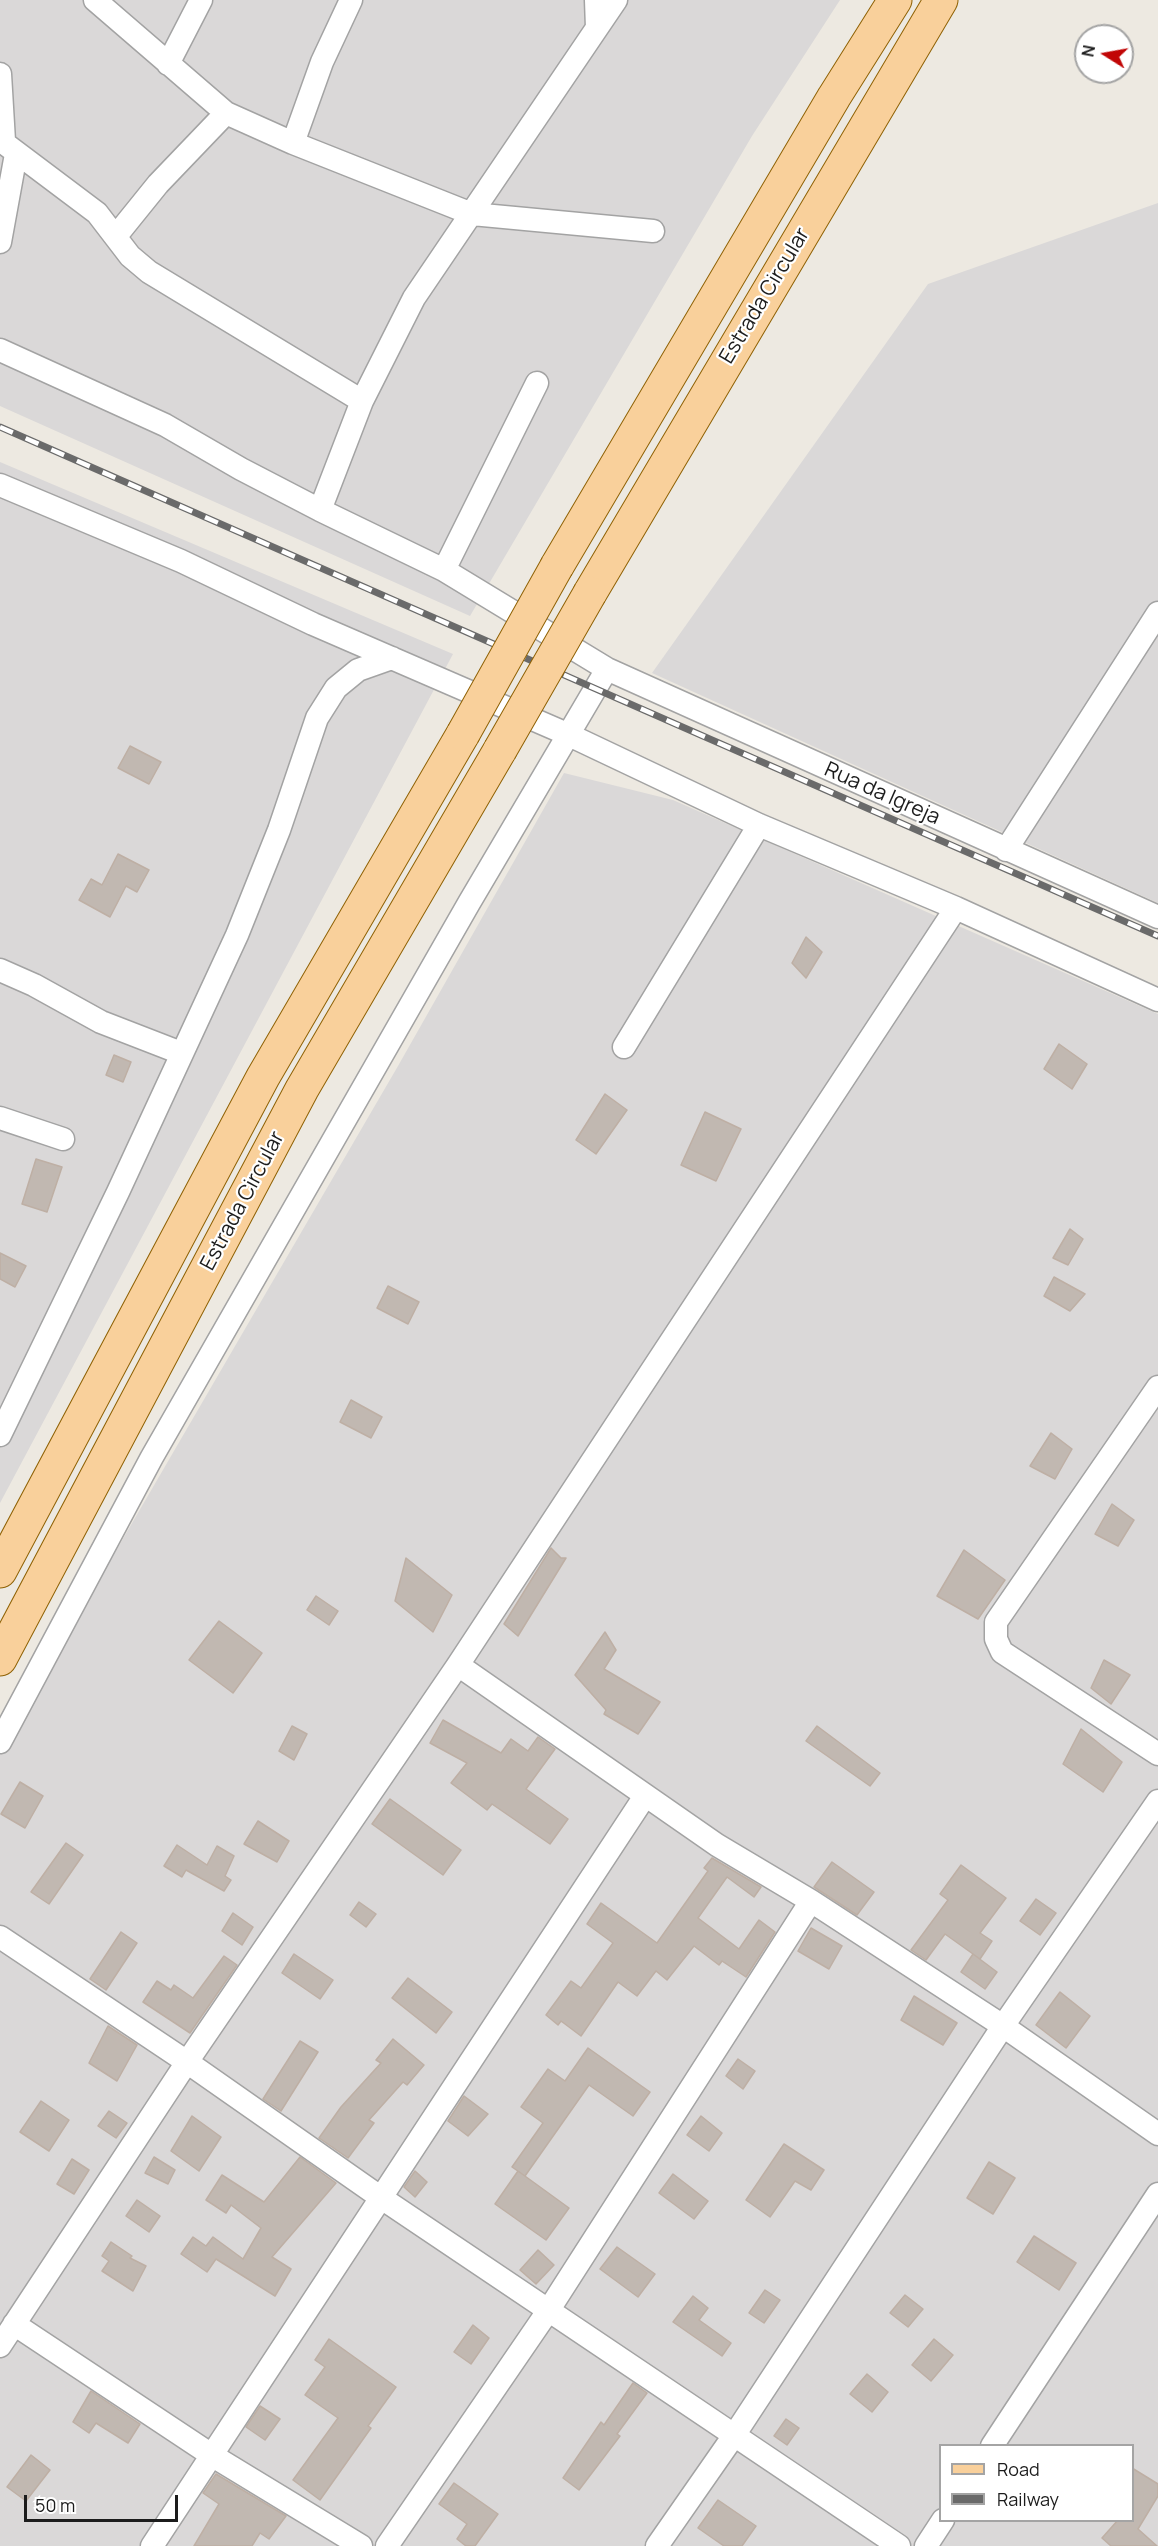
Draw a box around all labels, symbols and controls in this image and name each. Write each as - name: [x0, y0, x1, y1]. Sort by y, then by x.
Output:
- north arrow: [1074, 24, 1134, 84]
- text: N: [1076, 43, 1100, 59]
- street label: Estrada Circular: [715, 223, 815, 369]
- street label: Rua da Igreja: [820, 757, 944, 831]
- street label: Estrada Circular: [196, 1127, 290, 1275]
- legend: [939, 2444, 1134, 2522]
- text: Road: [997, 2457, 1040, 2481]
- scale bar: [27, 2483, 182, 2521]
- text: Railway: [997, 2487, 1059, 2511]
- text: 50 m: [35, 2493, 75, 2517]

